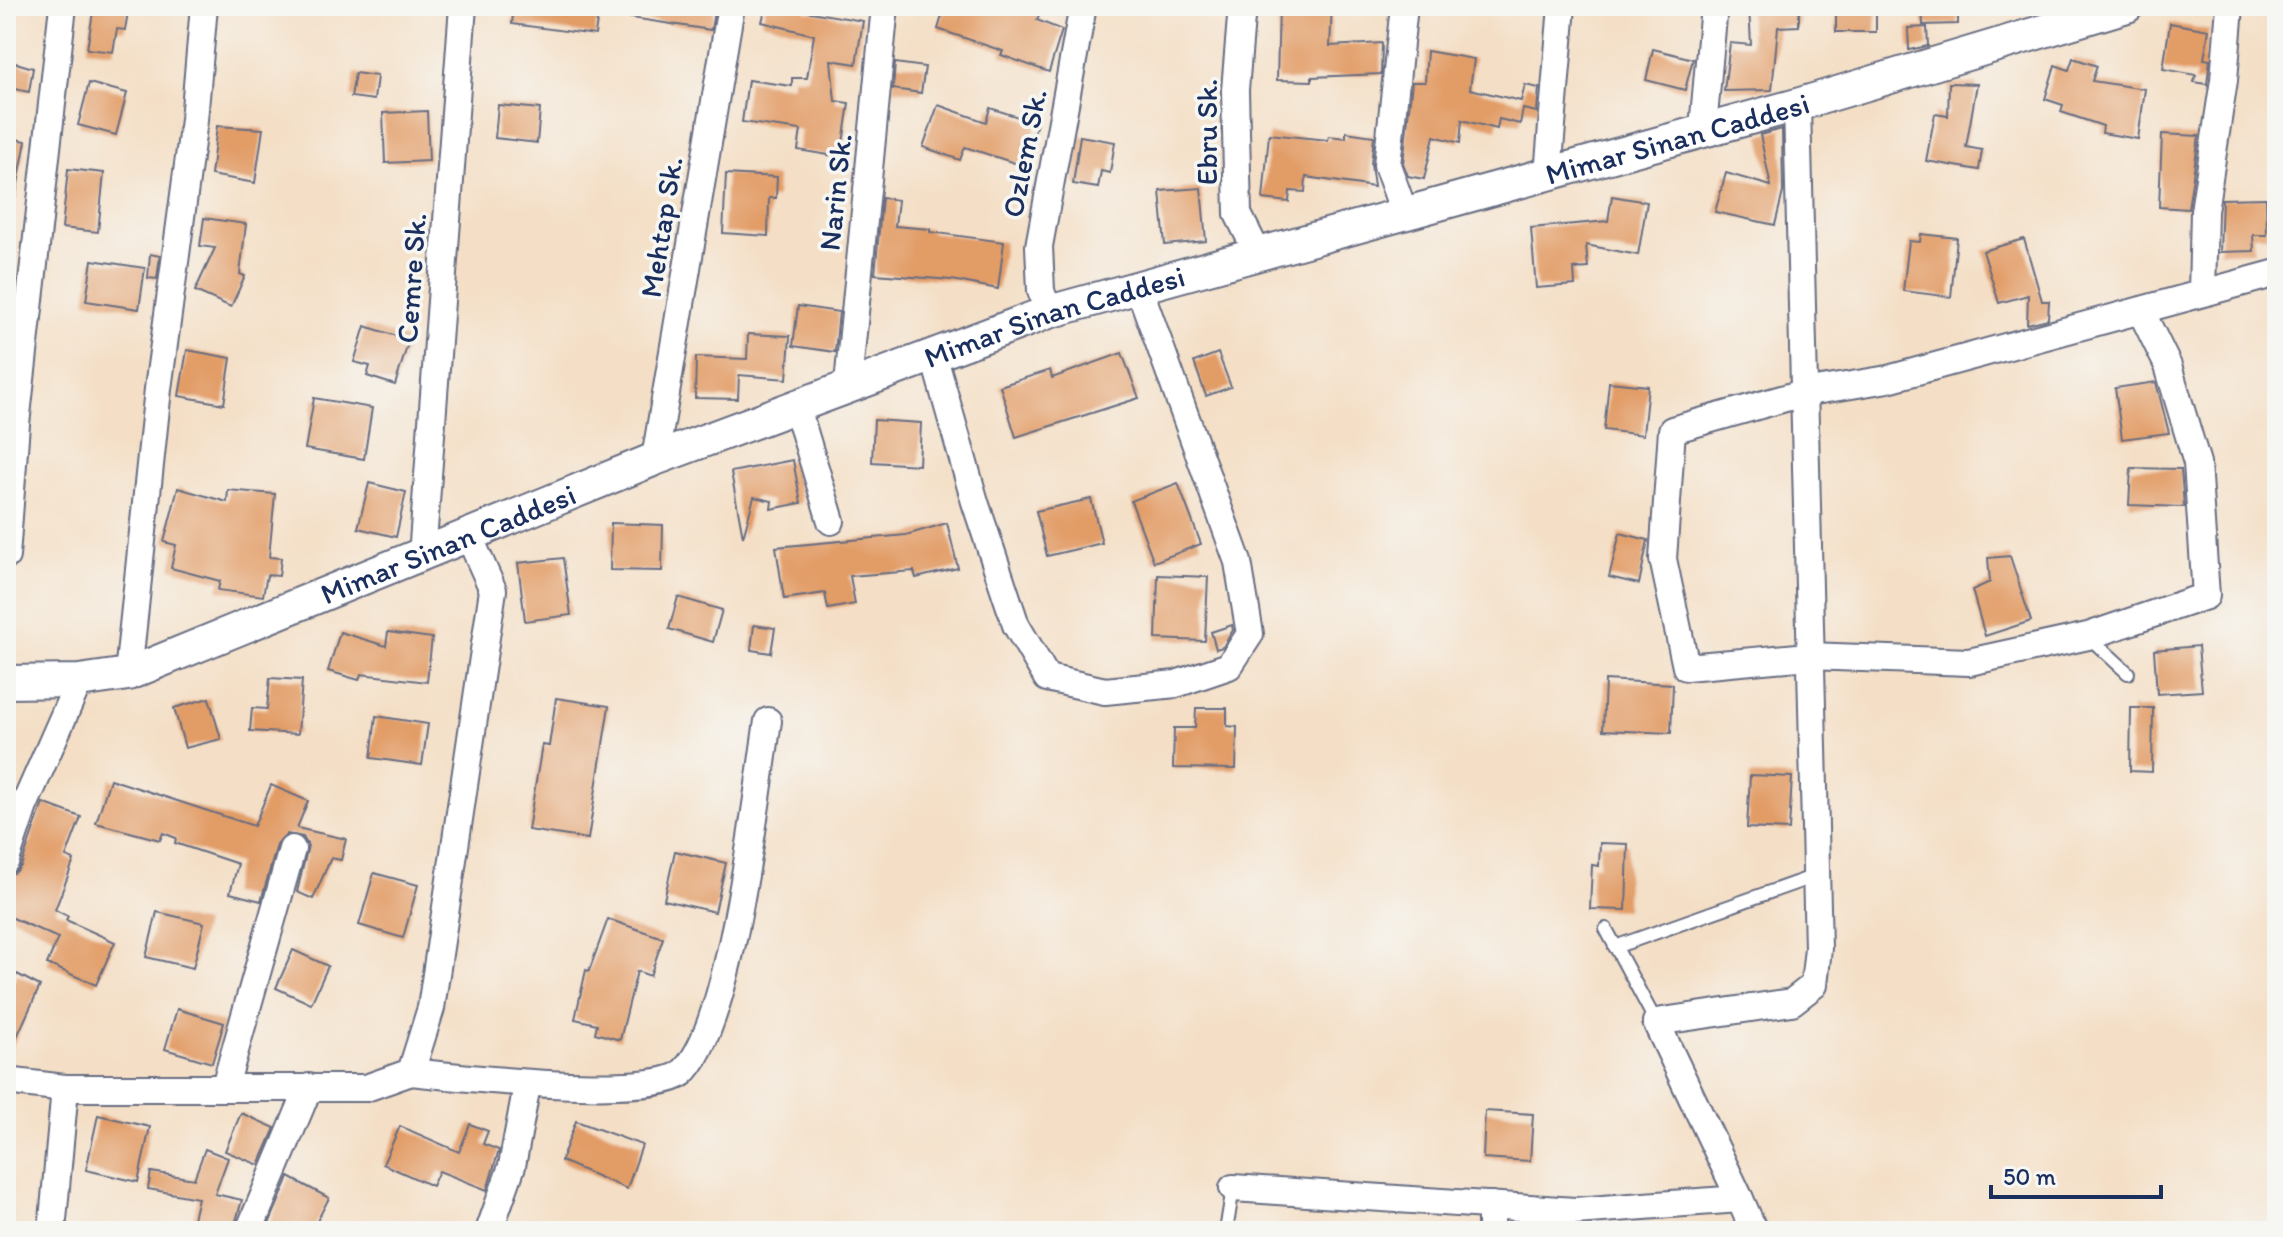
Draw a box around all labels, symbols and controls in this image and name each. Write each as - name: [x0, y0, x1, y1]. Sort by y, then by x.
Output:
- street label: Ebru Sk.: [1188, 79, 1225, 185]
- street label: Mimar Sinan Caddesi: [1541, 84, 1814, 192]
- street label: Ozlem Sk.: [993, 86, 1055, 220]
- street label: Narin Sk.: [810, 131, 860, 253]
- street label: Mehtap Sk.: [632, 154, 690, 300]
- street label: Cemre Sk.: [388, 211, 434, 345]
- street label: Mimar Sinan Caddesi: [919, 257, 1189, 376]
- street label: Mimar Sinan Caddesi: [315, 475, 581, 612]
- scale bar: [1991, 1149, 2161, 1199]
- text: 50 m: [2003, 1162, 2056, 1191]

